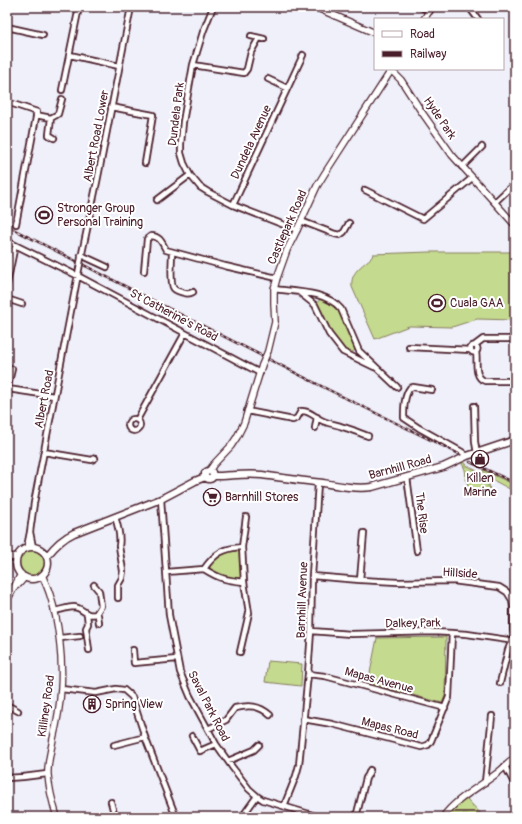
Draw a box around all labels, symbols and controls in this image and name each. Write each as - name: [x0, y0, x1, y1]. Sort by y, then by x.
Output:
- legend: [374, 18, 504, 70]
- text: Road: [410, 27, 435, 42]
- text: Railway: [410, 47, 446, 62]
- street label: Dundela Park: [165, 81, 188, 147]
- street label: Albert Road Lower: [80, 88, 113, 183]
- street label: Hyde Park: [420, 94, 459, 142]
- street label: Dundela Avenue: [228, 103, 275, 182]
- street label: Castlepark Road: [264, 188, 311, 267]
- place label: Stronger Group Personal Training: [57, 201, 143, 230]
- sports icon: Stronger Group Personal Training: [34, 205, 54, 225]
- street label: St Catherine's Road: [127, 286, 220, 345]
- sports icon: Cuala GAA: [427, 293, 447, 313]
- place label: Cuala GAA: [450, 296, 504, 311]
- street label: Albert Road: [31, 369, 58, 429]
- shop icon: Killen Marine: [470, 449, 490, 469]
- street label: Barnhill Road: [367, 452, 433, 483]
- place label: Killen Marine: [463, 471, 497, 500]
- supermarket icon: Barnhill Stores: [202, 487, 222, 507]
- place label: Barnhill Stores: [225, 490, 299, 505]
- street label: The Rise: [412, 492, 431, 534]
- street label: Barnhill Avenue: [294, 561, 311, 639]
- street label: Hillside: [442, 565, 478, 582]
- street label: Dalkey Park: [385, 616, 441, 631]
- street label: Mapas Avenue: [343, 664, 415, 697]
- street label: Saval Park Road: [184, 668, 233, 744]
- street label: Killiney Road: [35, 674, 58, 738]
- building icon: Spring View: [82, 694, 102, 714]
- place label: Spring View: [105, 697, 163, 712]
- street label: Mapas Road: [360, 714, 420, 743]

